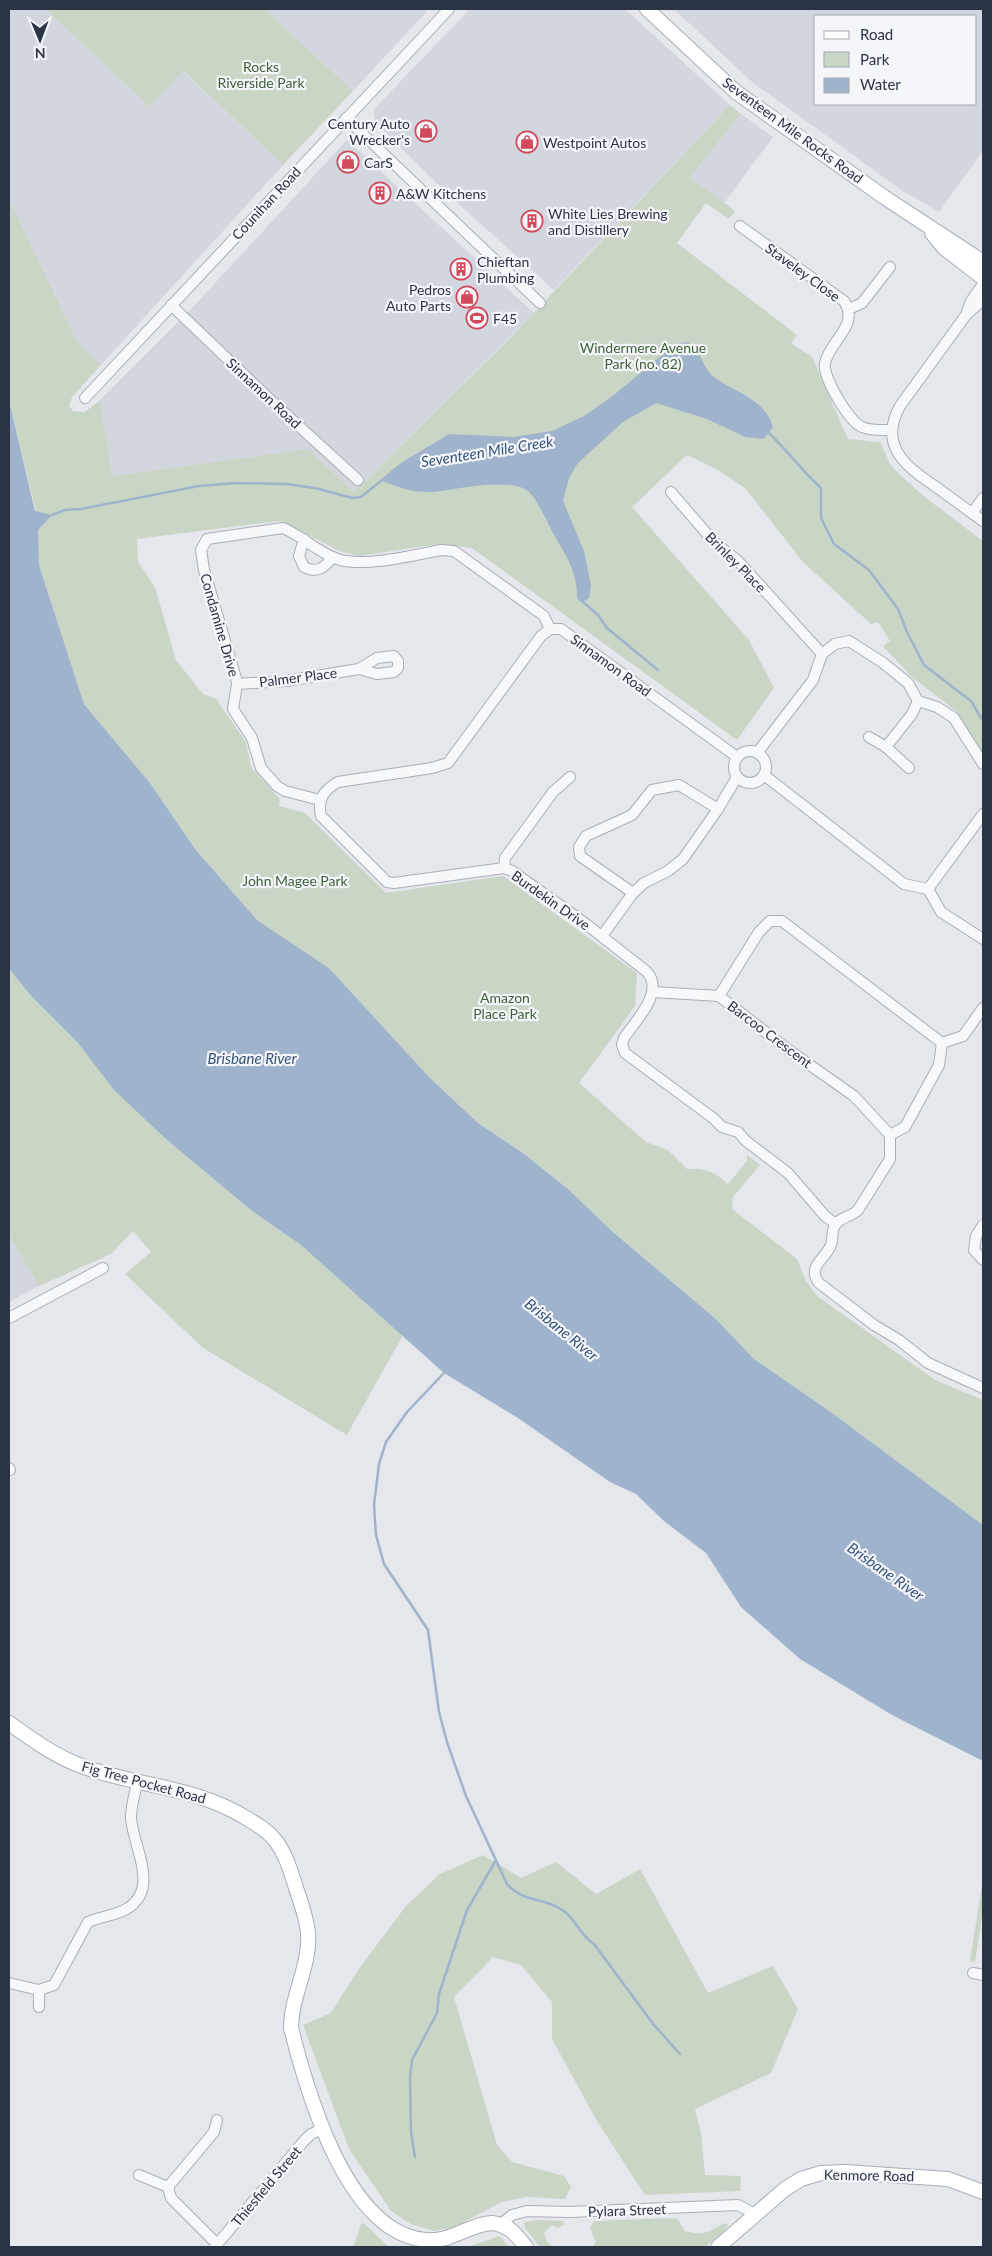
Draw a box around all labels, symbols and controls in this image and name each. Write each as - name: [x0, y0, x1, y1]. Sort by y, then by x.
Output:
- north arrow: [15, 15, 65, 65]
- legend: [814, 15, 977, 105]
- text: Road: [860, 25, 893, 43]
- text: N: [35, 45, 46, 62]
- text: Park: [860, 50, 890, 68]
- park label: Rocks Riverside Park: [217, 58, 305, 91]
- street label: Seventeen Mile Rocks Road: [719, 73, 867, 187]
- text: Water: [860, 75, 901, 93]
- place label: Century Auto Wrecker's: [328, 115, 410, 148]
- shop icon: Century Auto Wrecker's: [414, 119, 438, 143]
- shop icon: Westpoint Autos: [515, 130, 539, 154]
- place label: Westpoint Autos: [543, 134, 646, 151]
- shop icon: CarS: [336, 150, 360, 174]
- place label: CarS: [364, 154, 393, 171]
- street label: Counihan Road: [228, 163, 304, 243]
- building icon: A&W Kitchens: [368, 181, 392, 205]
- place label: A&W Kitchens: [396, 185, 486, 202]
- place label: White Lies Brewing and Distillery: [548, 205, 668, 238]
- building icon: White Lies Brewing and Distillery: [520, 209, 544, 233]
- street label: Staveley Close: [762, 239, 844, 305]
- place label: Chieftan Plumbing: [477, 253, 534, 286]
- building icon: Chieftan Plumbing: [449, 257, 473, 281]
- place label: Pedros Auto Parts: [386, 281, 451, 314]
- shop icon: Pedros Auto Parts: [455, 285, 479, 309]
- sports icon: F45: [465, 306, 489, 330]
- place label: F45: [493, 310, 517, 327]
- park label: Windermere Avenue Park (no. 82): [580, 339, 706, 372]
- street label: Sinnamon Road: [223, 354, 305, 432]
- water label: Seventeen Mile Creek: [420, 432, 555, 470]
- street label: Brinley Place: [702, 528, 770, 596]
- street label: Condamine Drive: [197, 571, 243, 679]
- street label: Sinnamon Road: [567, 630, 655, 700]
- street label: Palmer Place: [258, 664, 338, 690]
- street label: Burdekin Drive: [508, 867, 594, 933]
- park label: John Magee Park: [242, 872, 349, 889]
- park label: Amazon Place Park: [473, 989, 538, 1022]
- street label: Barcoo Crescent: [725, 997, 815, 1071]
- water label: Brisbane River: [207, 1049, 297, 1067]
- water label: Brisbane River: [522, 1294, 603, 1365]
- water label: Brisbane River: [844, 1538, 928, 1604]
- street label: Fig Tree Pocket Road: [80, 1757, 208, 1807]
- street label: Thiesfield Street: [227, 2142, 305, 2230]
- street label: Kenmore Road: [824, 2166, 914, 2184]
- street label: Pylara Street: [588, 2200, 666, 2220]

